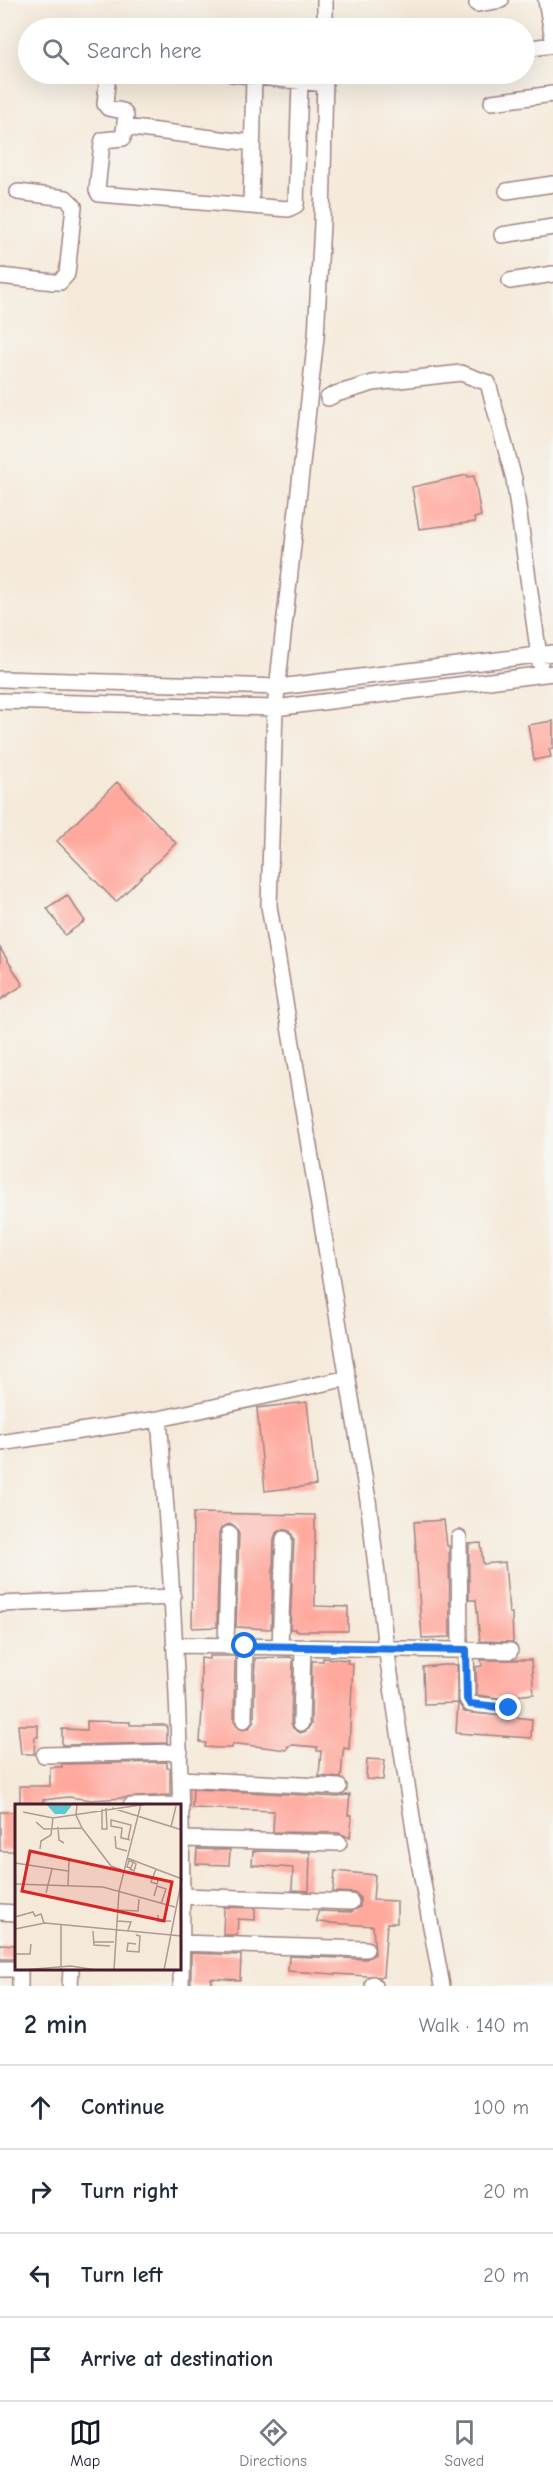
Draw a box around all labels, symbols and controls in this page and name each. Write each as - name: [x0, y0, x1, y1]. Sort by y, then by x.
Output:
- search box: [18, 18, 535, 84]
- icon: search: [39, 35, 72, 68]
- text: Search here: [87, 38, 202, 64]
- route start: [231, 1632, 257, 1658]
- route end: [495, 1694, 521, 1720]
- inset map: [15, 1804, 182, 1971]
- text: 2 min: [24, 2010, 87, 2040]
- text: Walk · 140 m: [419, 2014, 529, 2037]
- icon: ahead: [24, 2091, 57, 2124]
- text: Continue: [81, 2094, 164, 2120]
- text: 100 m: [474, 2096, 529, 2119]
- icon: right: [24, 2175, 57, 2208]
- text: Turn right: [81, 2178, 178, 2204]
- text: 20 m: [483, 2180, 529, 2203]
- icon: left: [24, 2259, 57, 2292]
- text: Turn left: [81, 2262, 163, 2288]
- text: 20 m: [483, 2264, 529, 2287]
- icon: arrive: [24, 2343, 57, 2376]
- text: Arrive at destination: [81, 2346, 273, 2372]
- tab: Map: [69, 2416, 102, 2470]
- tab: Directions: [239, 2416, 307, 2470]
- tab: Saved: [444, 2416, 484, 2470]

